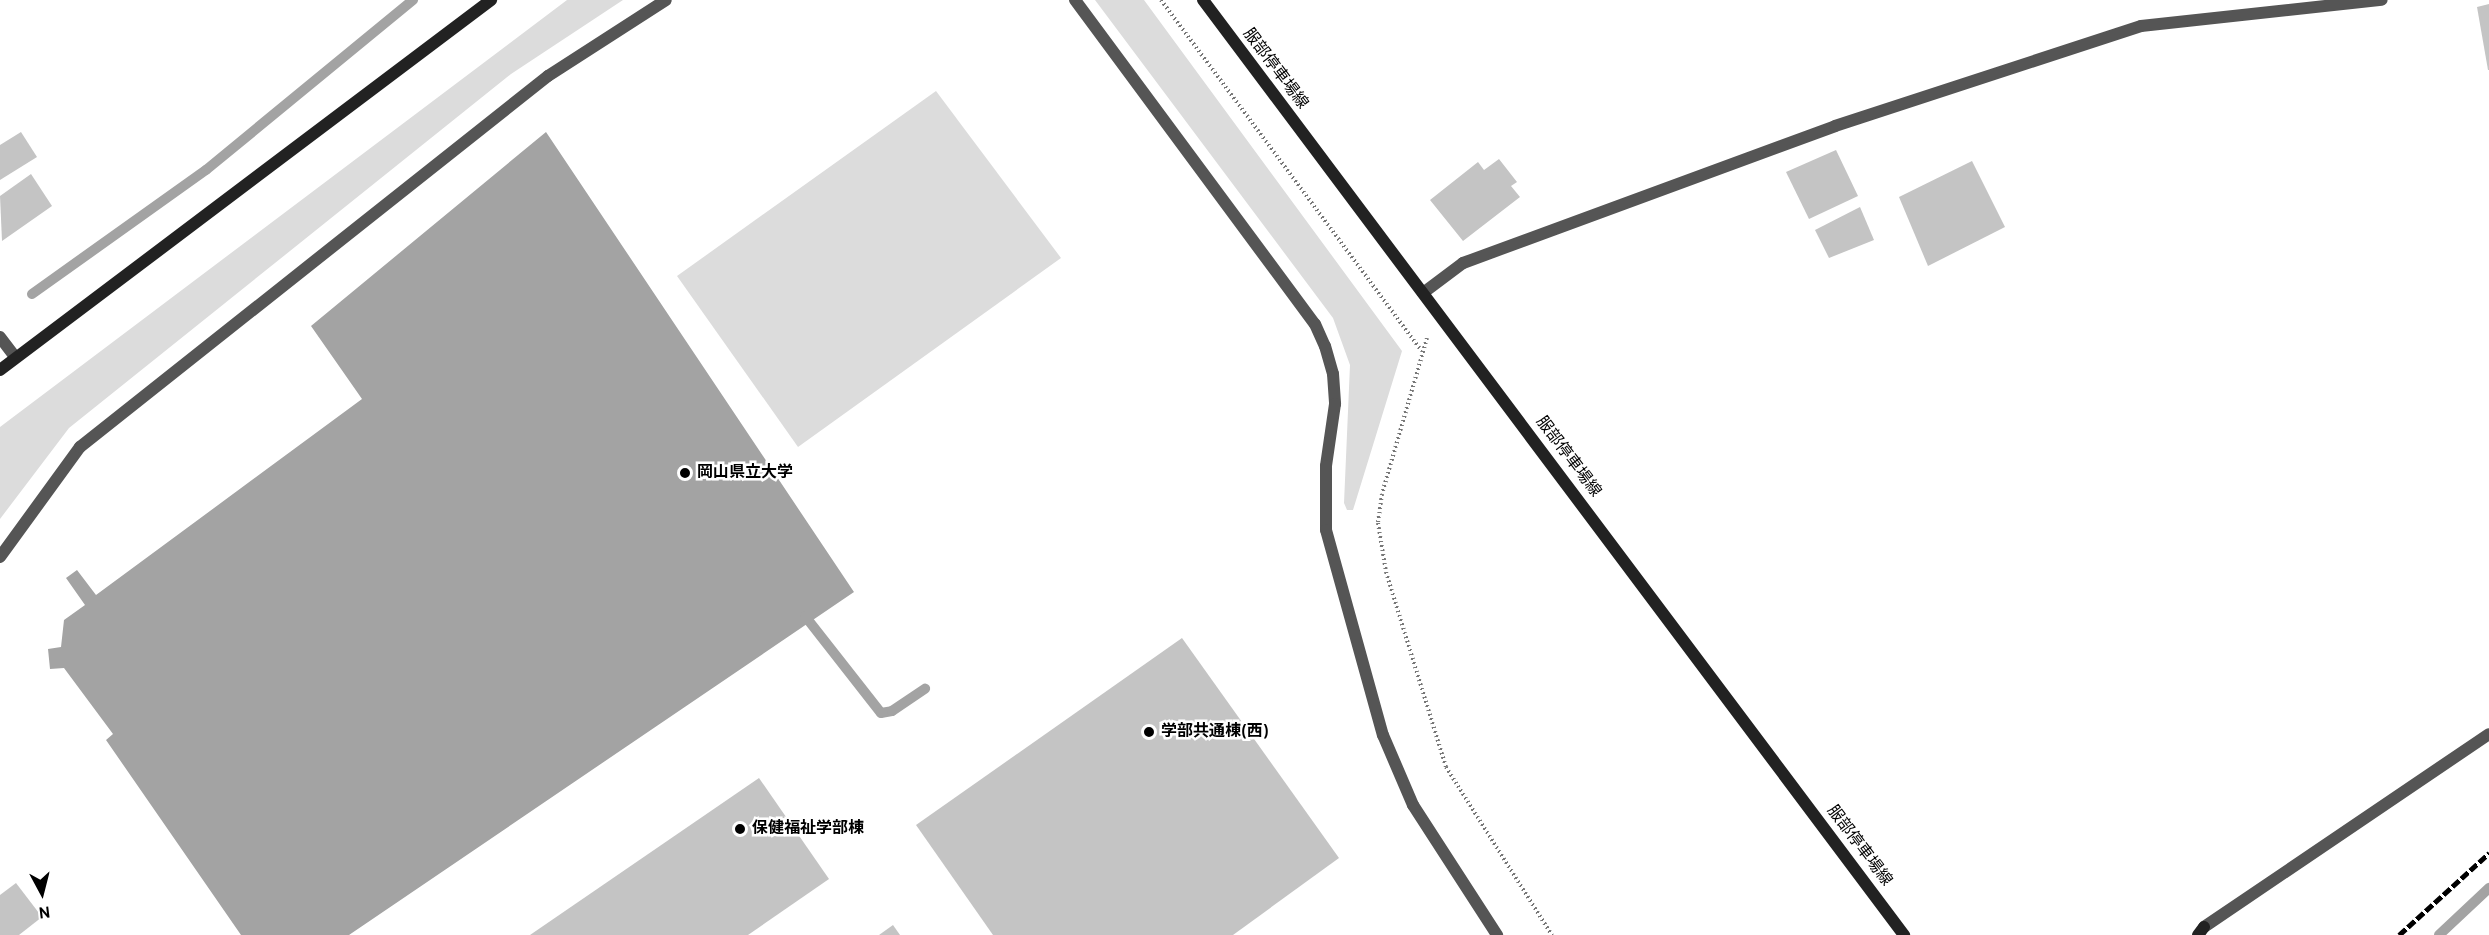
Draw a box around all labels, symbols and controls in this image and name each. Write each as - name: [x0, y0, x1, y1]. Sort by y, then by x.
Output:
- street label: 服部停車場線: [1238, 25, 1312, 113]
- street label: 服部停車場線: [1531, 413, 1605, 501]
- place label: 岡山県立大学: [697, 463, 793, 483]
- marker: 岡山県立大学: [678, 466, 692, 480]
- place label: 学部共通棟(西): [1161, 722, 1269, 742]
- marker: 学部共通棟(西): [1142, 725, 1156, 739]
- street label: 服部停車場線: [1822, 802, 1896, 890]
- place label: 保健福祉学部棟: [752, 819, 864, 839]
- marker: 保健福祉学部棟: [733, 822, 747, 836]
- north arrow: [12, 863, 72, 923]
- text: N: [37, 900, 51, 921]

